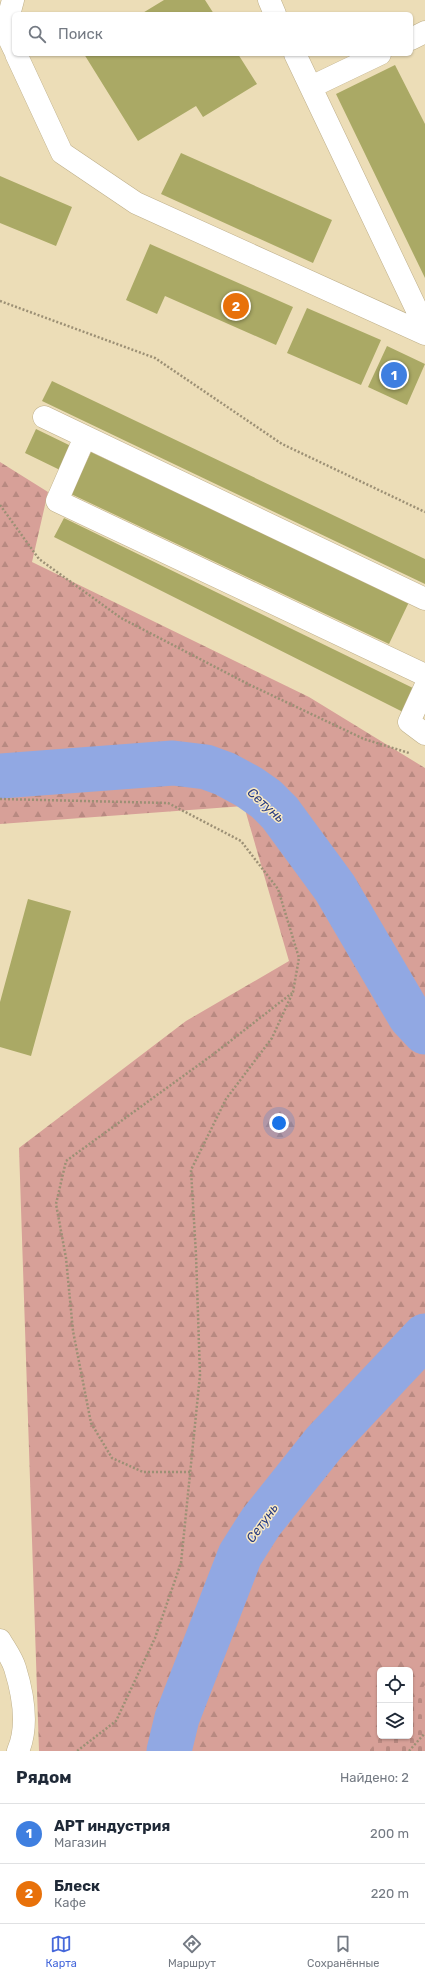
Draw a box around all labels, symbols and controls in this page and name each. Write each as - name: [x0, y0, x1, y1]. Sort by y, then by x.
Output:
- search box: [12, 12, 413, 56]
- icon: search: [26, 23, 48, 45]
- text: Поиск: [58, 25, 103, 43]
- pin: 2: [223, 291, 249, 321]
- pin: 1: [381, 360, 407, 390]
- water label: Сетунь: [245, 785, 288, 826]
- your location: [269, 1113, 289, 1133]
- water label: Сетунь: [243, 1500, 281, 1545]
- map controls: [377, 1667, 413, 1739]
- button: locate: [377, 1667, 413, 1703]
- button: layers: [377, 1703, 413, 1739]
- text: Рядом: [16, 1767, 72, 1787]
- text: Найдено: 2: [340, 1770, 409, 1785]
- text: АРТ индустрия: [54, 1817, 170, 1835]
- text: 1: [26, 1826, 32, 1841]
- text: 200 m: [370, 1826, 409, 1841]
- text: Магазин: [54, 1835, 107, 1850]
- text: Блеск: [54, 1877, 100, 1895]
- text: 2: [25, 1886, 33, 1901]
- text: 220 m: [371, 1886, 409, 1901]
- text: Кафе: [54, 1895, 86, 1910]
- tab: Карта: [46, 1933, 77, 1970]
- tab: Маршрут: [168, 1933, 216, 1970]
- tab: Сохранённые: [307, 1933, 379, 1970]

